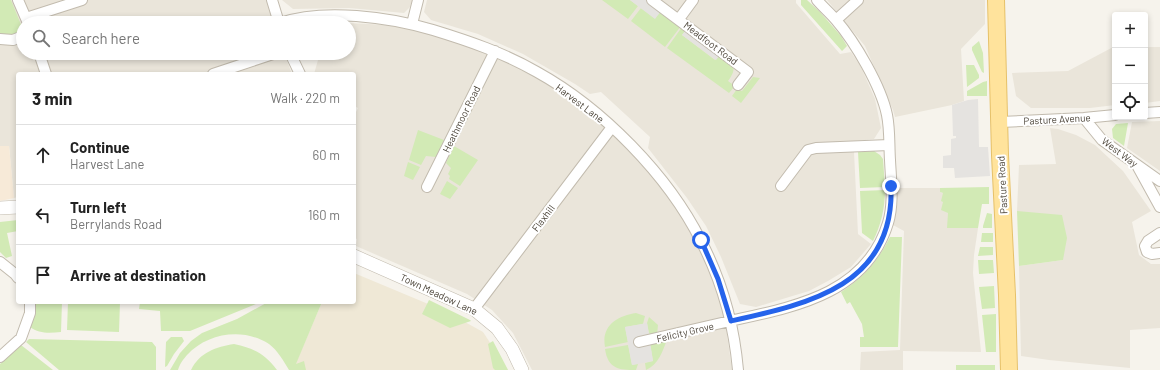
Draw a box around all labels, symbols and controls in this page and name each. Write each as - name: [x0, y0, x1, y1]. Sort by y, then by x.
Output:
- map controls: [1112, 12, 1148, 120]
- button: +: [1112, 12, 1148, 48]
- search box: [16, 16, 356, 60]
- street label: Meadfoot Road: [682, 19, 740, 67]
- icon: search: [30, 27, 52, 49]
- text: Search here: [62, 29, 140, 47]
- button: −: [1112, 48, 1148, 84]
- street label: Harvest Lane: [554, 81, 606, 125]
- street label: Heathmoor Road: [440, 84, 482, 154]
- button: locate: [1112, 84, 1148, 120]
- text: 3 min: [32, 88, 72, 108]
- text: Walk · 220 m: [270, 90, 340, 106]
- street label: Pasture Avenue: [1023, 111, 1091, 127]
- street label: West Way: [1100, 135, 1141, 170]
- text: Continue: [70, 138, 130, 156]
- icon: ahead: [32, 144, 54, 166]
- text: 60 m: [313, 147, 340, 163]
- text: Harvest Lane: [70, 156, 144, 172]
- street label: Pasture Road: [994, 156, 1010, 214]
- route end: [882, 177, 900, 195]
- text: Turn left: [70, 198, 126, 216]
- street label: Flaxhill: [529, 202, 557, 234]
- icon: left: [32, 204, 54, 226]
- text: 160 m: [308, 207, 340, 223]
- text: Berrylands Road: [70, 216, 162, 232]
- route start: [692, 231, 710, 249]
- icon: arrive: [32, 264, 54, 286]
- text: Arrive at destination: [70, 266, 206, 284]
- street label: Town Meadow Lane: [399, 271, 479, 317]
- street label: Felicity Grove: [655, 320, 715, 344]

